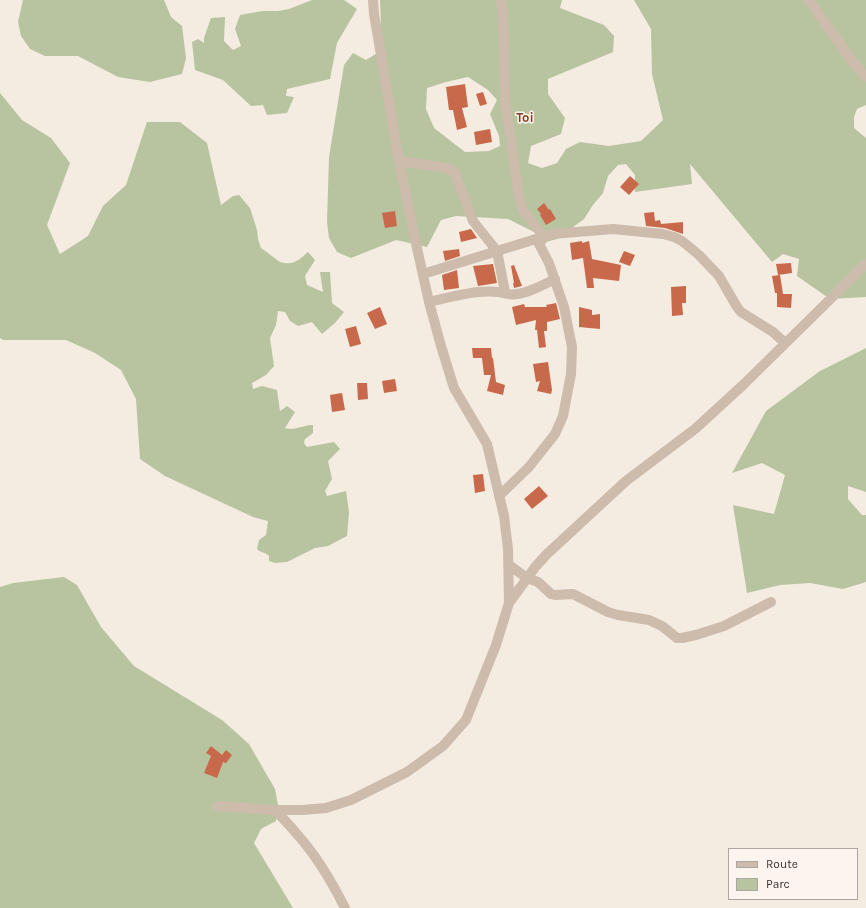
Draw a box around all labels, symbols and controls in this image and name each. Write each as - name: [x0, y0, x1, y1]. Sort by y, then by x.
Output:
- district label: Toi: [516, 110, 534, 126]
- legend: [728, 848, 858, 900]
- text: Route: [766, 857, 798, 871]
- text: Parc: [766, 877, 790, 891]

